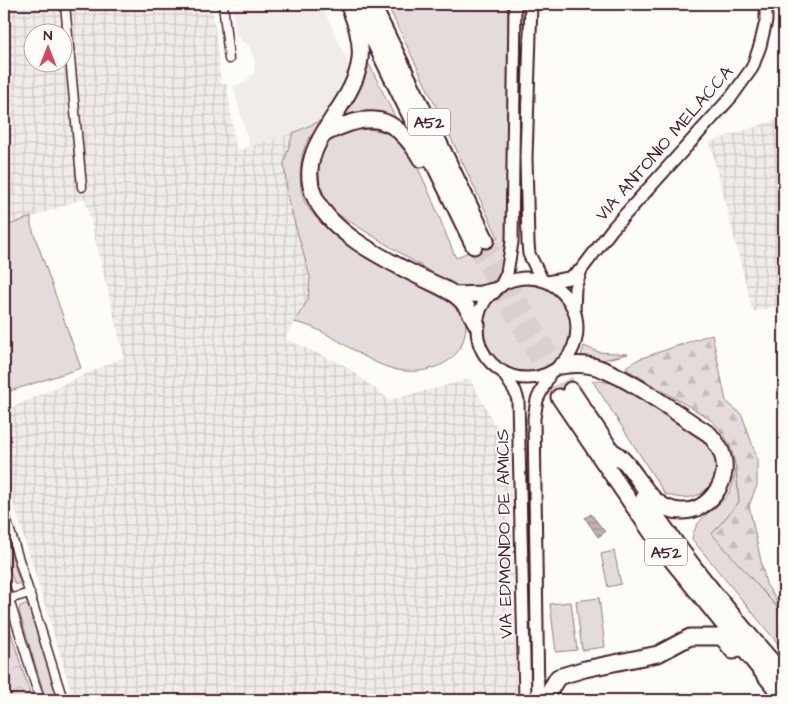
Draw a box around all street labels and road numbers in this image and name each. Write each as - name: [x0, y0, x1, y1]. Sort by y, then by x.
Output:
- street label: VIA ANTONIO MELACCA: [590, 60, 739, 226]
- road number: A52: [408, 108, 450, 136]
- street label: VIA EDMONDO DE AMICIS: [490, 429, 519, 639]
- road number: A52: [645, 538, 687, 566]

